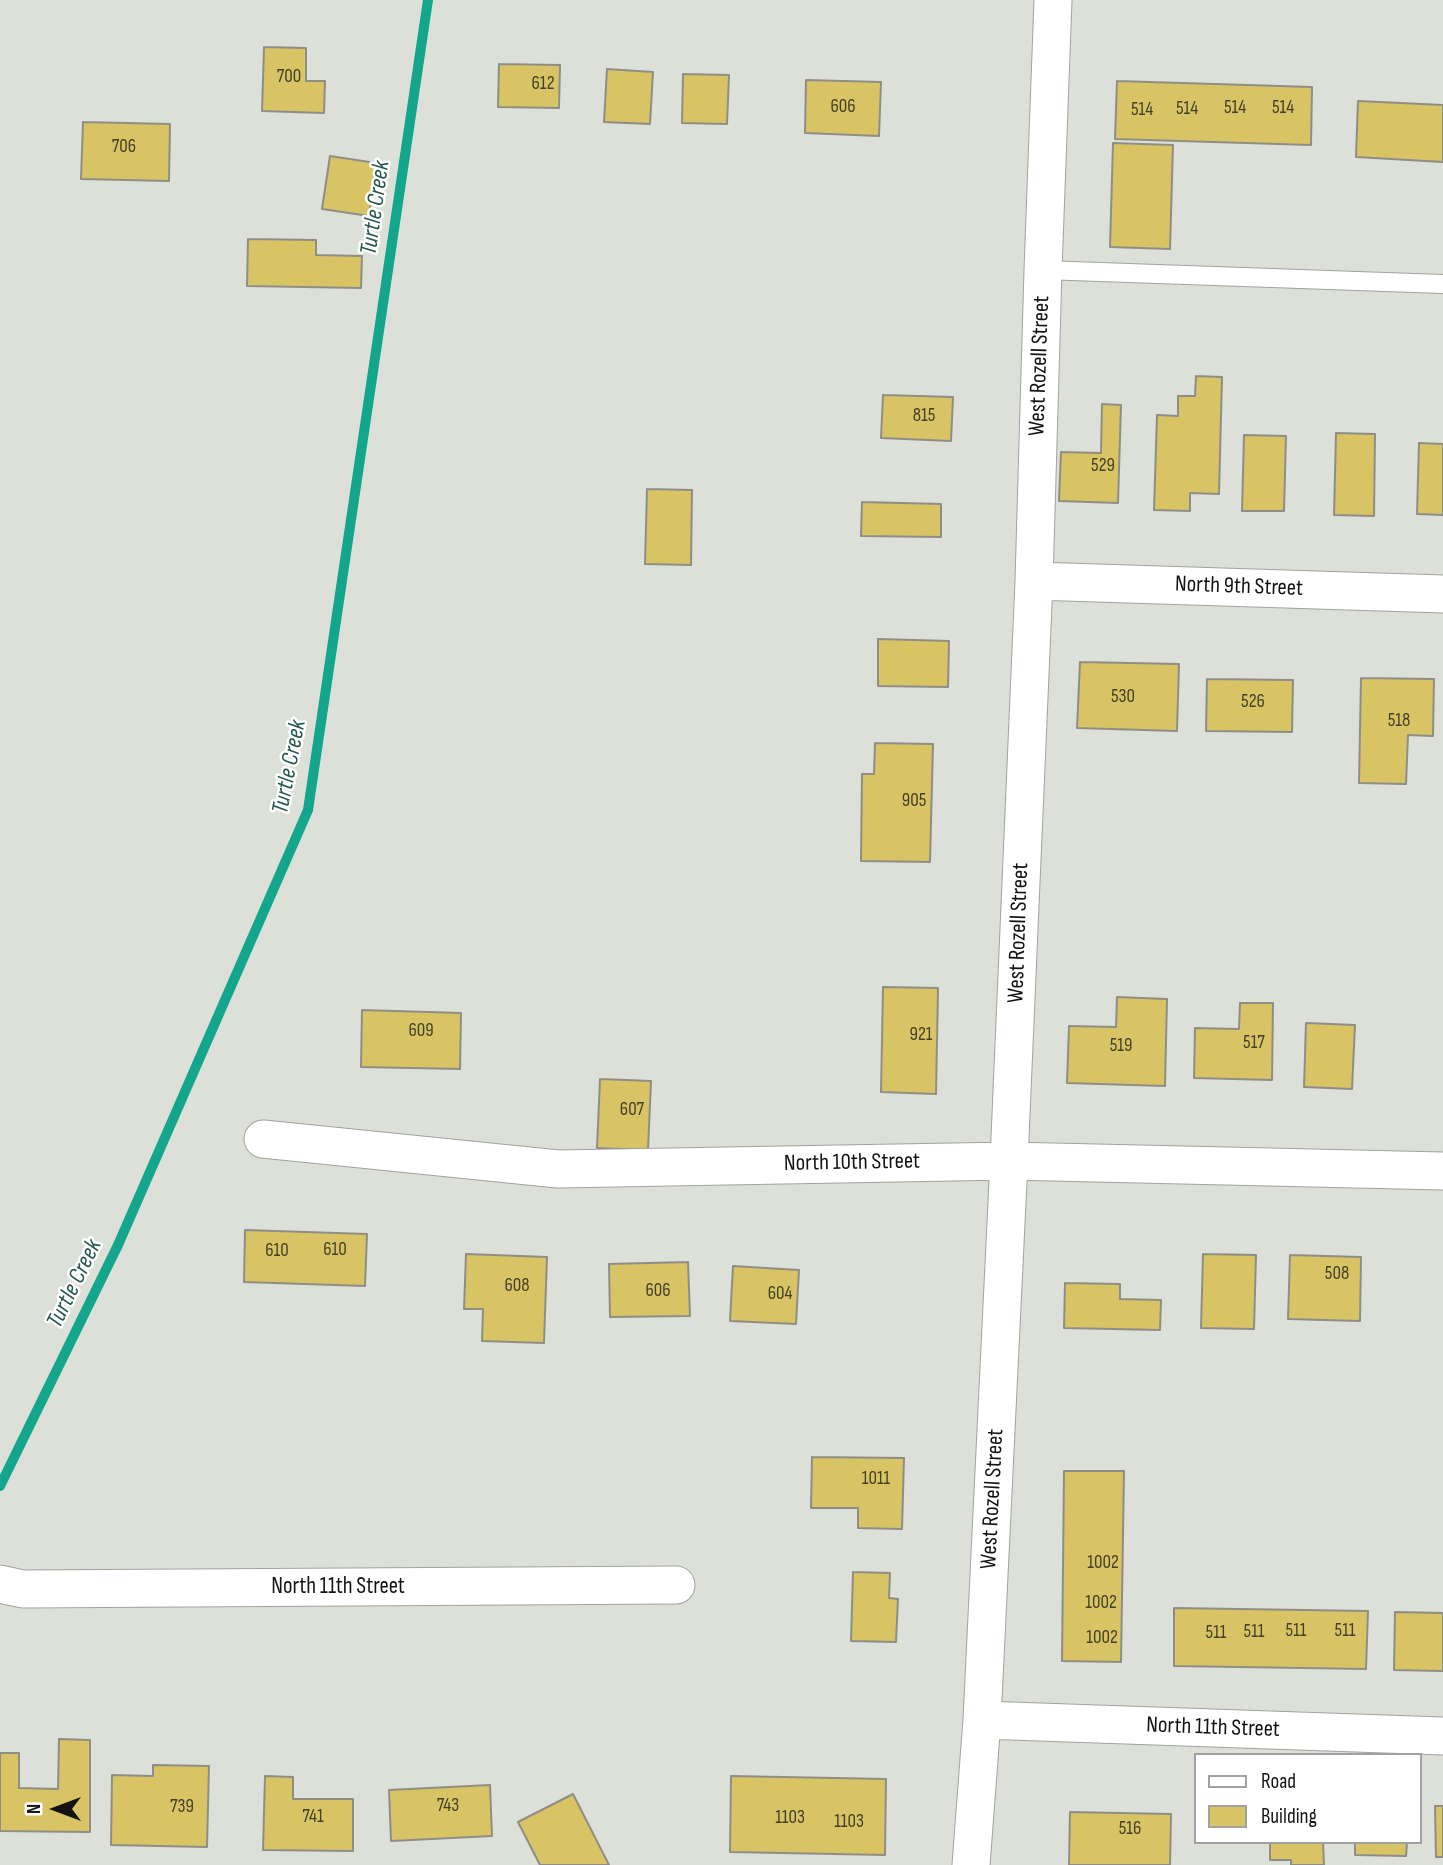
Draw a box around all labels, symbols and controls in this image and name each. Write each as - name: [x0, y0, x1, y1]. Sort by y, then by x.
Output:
- house number: 700: [277, 66, 301, 88]
- house number: 612: [531, 73, 555, 95]
- house number: 606: [830, 96, 856, 118]
- house number: 514: [1224, 97, 1246, 119]
- house number: 514: [1272, 97, 1294, 119]
- house number: 514: [1176, 98, 1198, 120]
- house number: 514: [1131, 99, 1153, 121]
- house number: 706: [112, 136, 136, 158]
- water label: Turtle Creek: [355, 159, 397, 257]
- street label: West Rozell Street: [1024, 295, 1056, 437]
- house number: 815: [913, 405, 935, 427]
- house number: 529: [1091, 455, 1115, 477]
- street label: North 9th Street: [1175, 571, 1303, 603]
- house number: 530: [1111, 686, 1135, 708]
- house number: 526: [1241, 691, 1265, 713]
- house number: 518: [1388, 710, 1410, 732]
- water label: Turtle Creek: [267, 718, 313, 816]
- house number: 905: [902, 790, 926, 812]
- street label: West Rozell Street: [1003, 862, 1035, 1004]
- house number: 609: [408, 1020, 434, 1042]
- house number: 921: [910, 1024, 932, 1046]
- house number: 517: [1243, 1032, 1265, 1054]
- house number: 519: [1110, 1035, 1132, 1057]
- house number: 607: [620, 1099, 644, 1121]
- street label: North 10th Street: [784, 1148, 920, 1178]
- water label: Turtle Creek: [41, 1235, 109, 1333]
- house number: 610: [323, 1239, 347, 1261]
- house number: 610: [265, 1240, 289, 1262]
- house number: 508: [1325, 1263, 1349, 1285]
- house number: 608: [504, 1275, 530, 1297]
- house number: 606: [645, 1280, 671, 1302]
- house number: 604: [768, 1283, 792, 1305]
- street label: West Rozell Street: [976, 1428, 1010, 1570]
- house number: 1011: [862, 1468, 890, 1490]
- house number: 1002: [1087, 1552, 1119, 1574]
- street label: North 11th Street: [271, 1573, 405, 1601]
- house number: 1002: [1085, 1592, 1117, 1614]
- house number: 511: [1286, 1620, 1306, 1642]
- house number: 511: [1335, 1620, 1355, 1642]
- house number: 511: [1244, 1621, 1264, 1643]
- house number: 511: [1206, 1622, 1226, 1644]
- house number: 1002: [1086, 1627, 1118, 1649]
- street label: North 11th Street: [1146, 1712, 1280, 1744]
- legend: [1194, 1753, 1422, 1844]
- text: Road: [1261, 1769, 1296, 1794]
- north arrow: [21, 1774, 91, 1844]
- house number: 743: [437, 1795, 459, 1817]
- house number: 739: [170, 1796, 194, 1818]
- text: N: [23, 1804, 46, 1814]
- text: Building: [1261, 1804, 1317, 1829]
- house number: 741: [302, 1806, 324, 1828]
- house number: 1103: [775, 1807, 805, 1829]
- house number: 1103: [834, 1811, 864, 1833]
- house number: 516: [1119, 1818, 1141, 1840]

